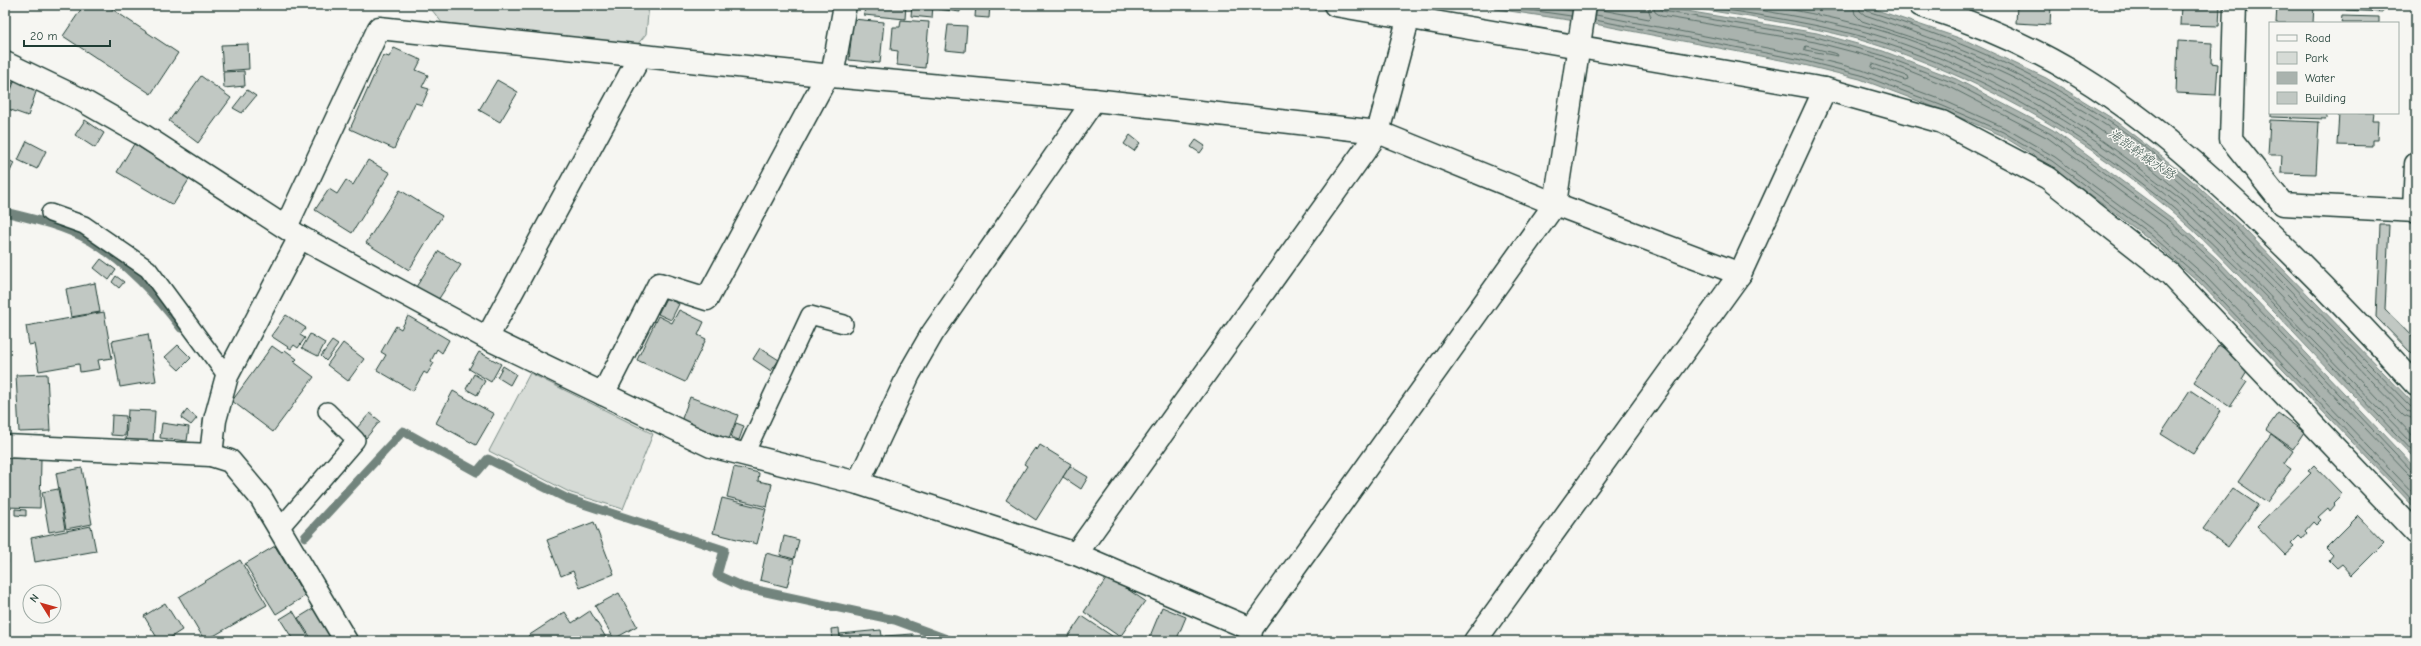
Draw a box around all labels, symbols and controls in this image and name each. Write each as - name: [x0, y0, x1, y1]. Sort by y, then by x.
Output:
- scale bar: [24, 22, 110, 48]
- legend: [2269, 22, 2399, 114]
- text: 20 m: [30, 29, 58, 43]
- text: Road: [2305, 31, 2331, 45]
- text: Park: [2305, 51, 2328, 65]
- text: Water: [2305, 71, 2335, 85]
- text: Building: [2305, 91, 2346, 105]
- water label: 海部幹線水路: [2106, 125, 2179, 183]
- north arrow: [22, 584, 62, 624]
- text: N: [27, 592, 42, 605]

